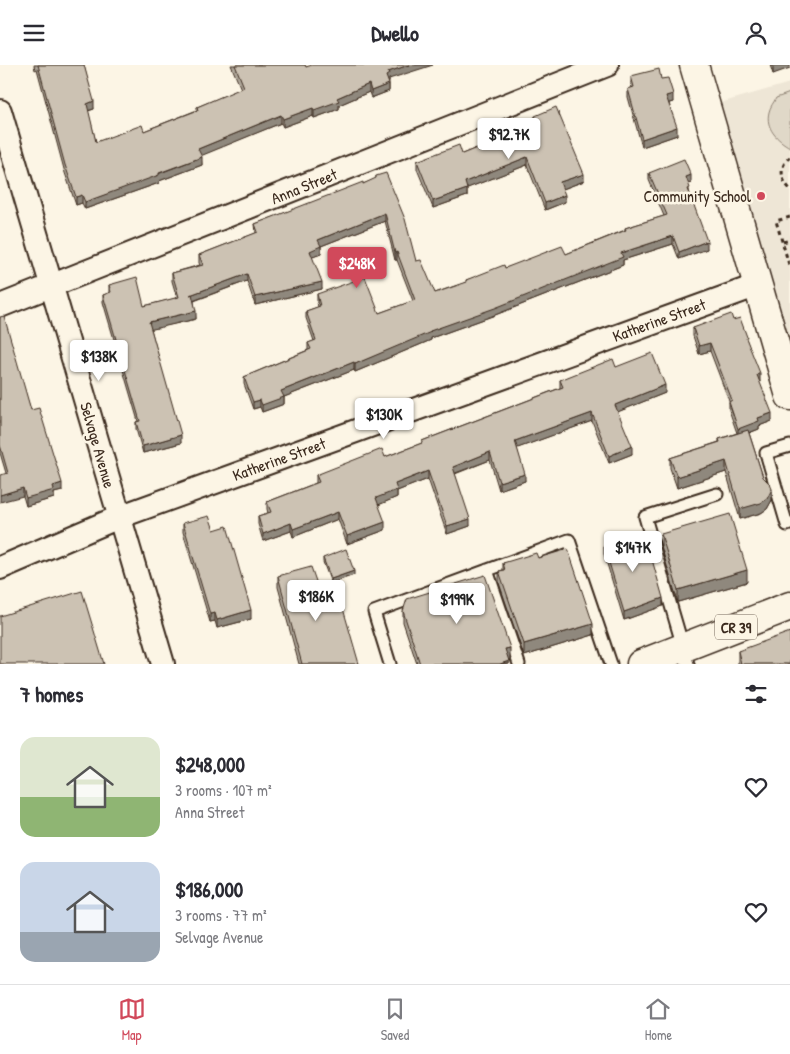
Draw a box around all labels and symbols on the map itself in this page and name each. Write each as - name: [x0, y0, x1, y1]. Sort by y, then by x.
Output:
- pin: $92.7K: [468, 117, 550, 160]
- street label: Anna Street: [268, 163, 341, 209]
- place label: Community School: [643, 185, 752, 207]
- marker: Community School: [755, 190, 767, 202]
- pin: $248K: [322, 247, 392, 289]
- street label: Katherine Street: [609, 293, 709, 347]
- pin: $138K: [64, 339, 134, 382]
- pin: $130K: [349, 397, 419, 440]
- street label: Selvage Avenue: [75, 399, 121, 491]
- street label: Katherine Street: [229, 432, 329, 486]
- pin: $147K: [598, 531, 668, 573]
- pin: $186K: [281, 579, 351, 622]
- pin: $199K: [422, 583, 492, 625]
- road number: CR 39: [715, 615, 757, 639]

